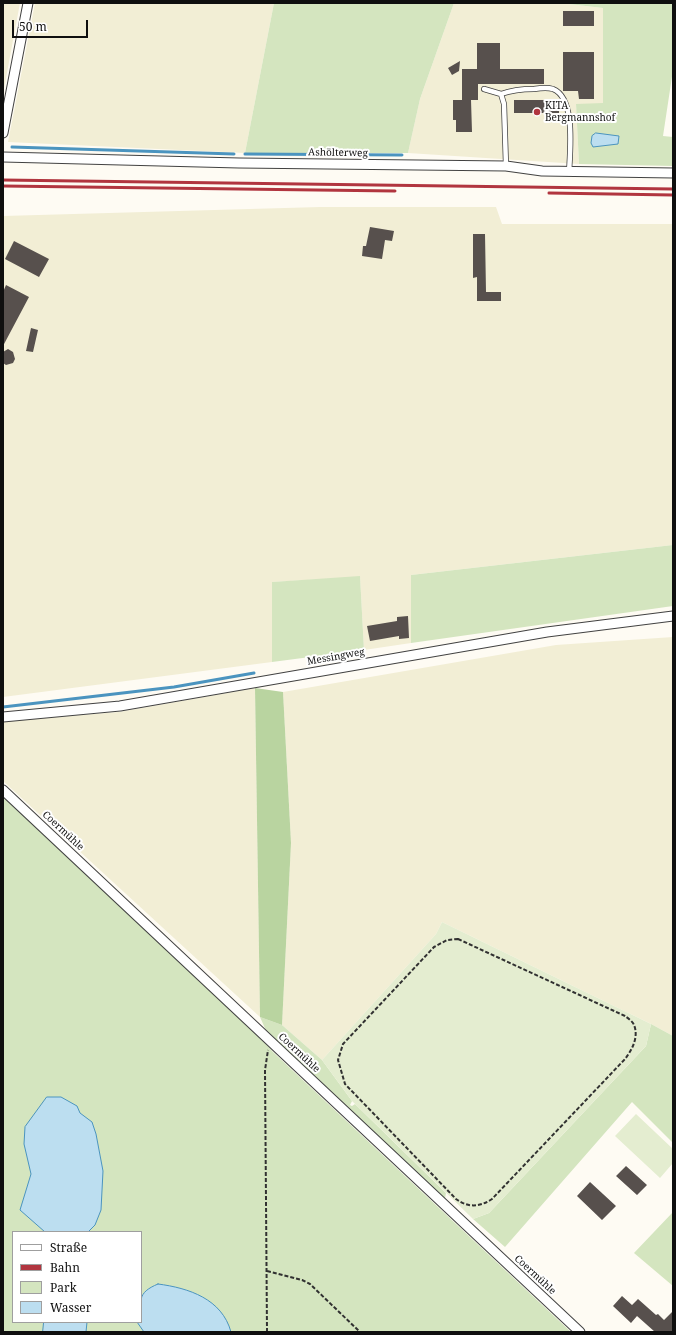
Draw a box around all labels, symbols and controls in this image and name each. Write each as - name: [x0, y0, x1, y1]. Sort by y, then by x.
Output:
- scale bar: [14, 12, 90, 38]
- text: 50 m: [19, 18, 47, 35]
- place label: KITA Bergmannshof: [545, 100, 615, 124]
- marker: KITA Bergmannshof: [532, 107, 542, 117]
- street label: Ashölterweg: [308, 146, 368, 160]
- street label: Messingweg: [306, 646, 366, 668]
- street label: Coermühle: [40, 809, 86, 853]
- street label: Coermühle: [276, 1031, 322, 1075]
- legend: [12, 1231, 142, 1323]
- text: Straße: [50, 1239, 87, 1256]
- street label: Coermühle: [512, 1253, 558, 1297]
- text: Bahn: [50, 1259, 80, 1276]
- text: Park: [50, 1279, 77, 1296]
- text: Wasser: [50, 1299, 91, 1316]

